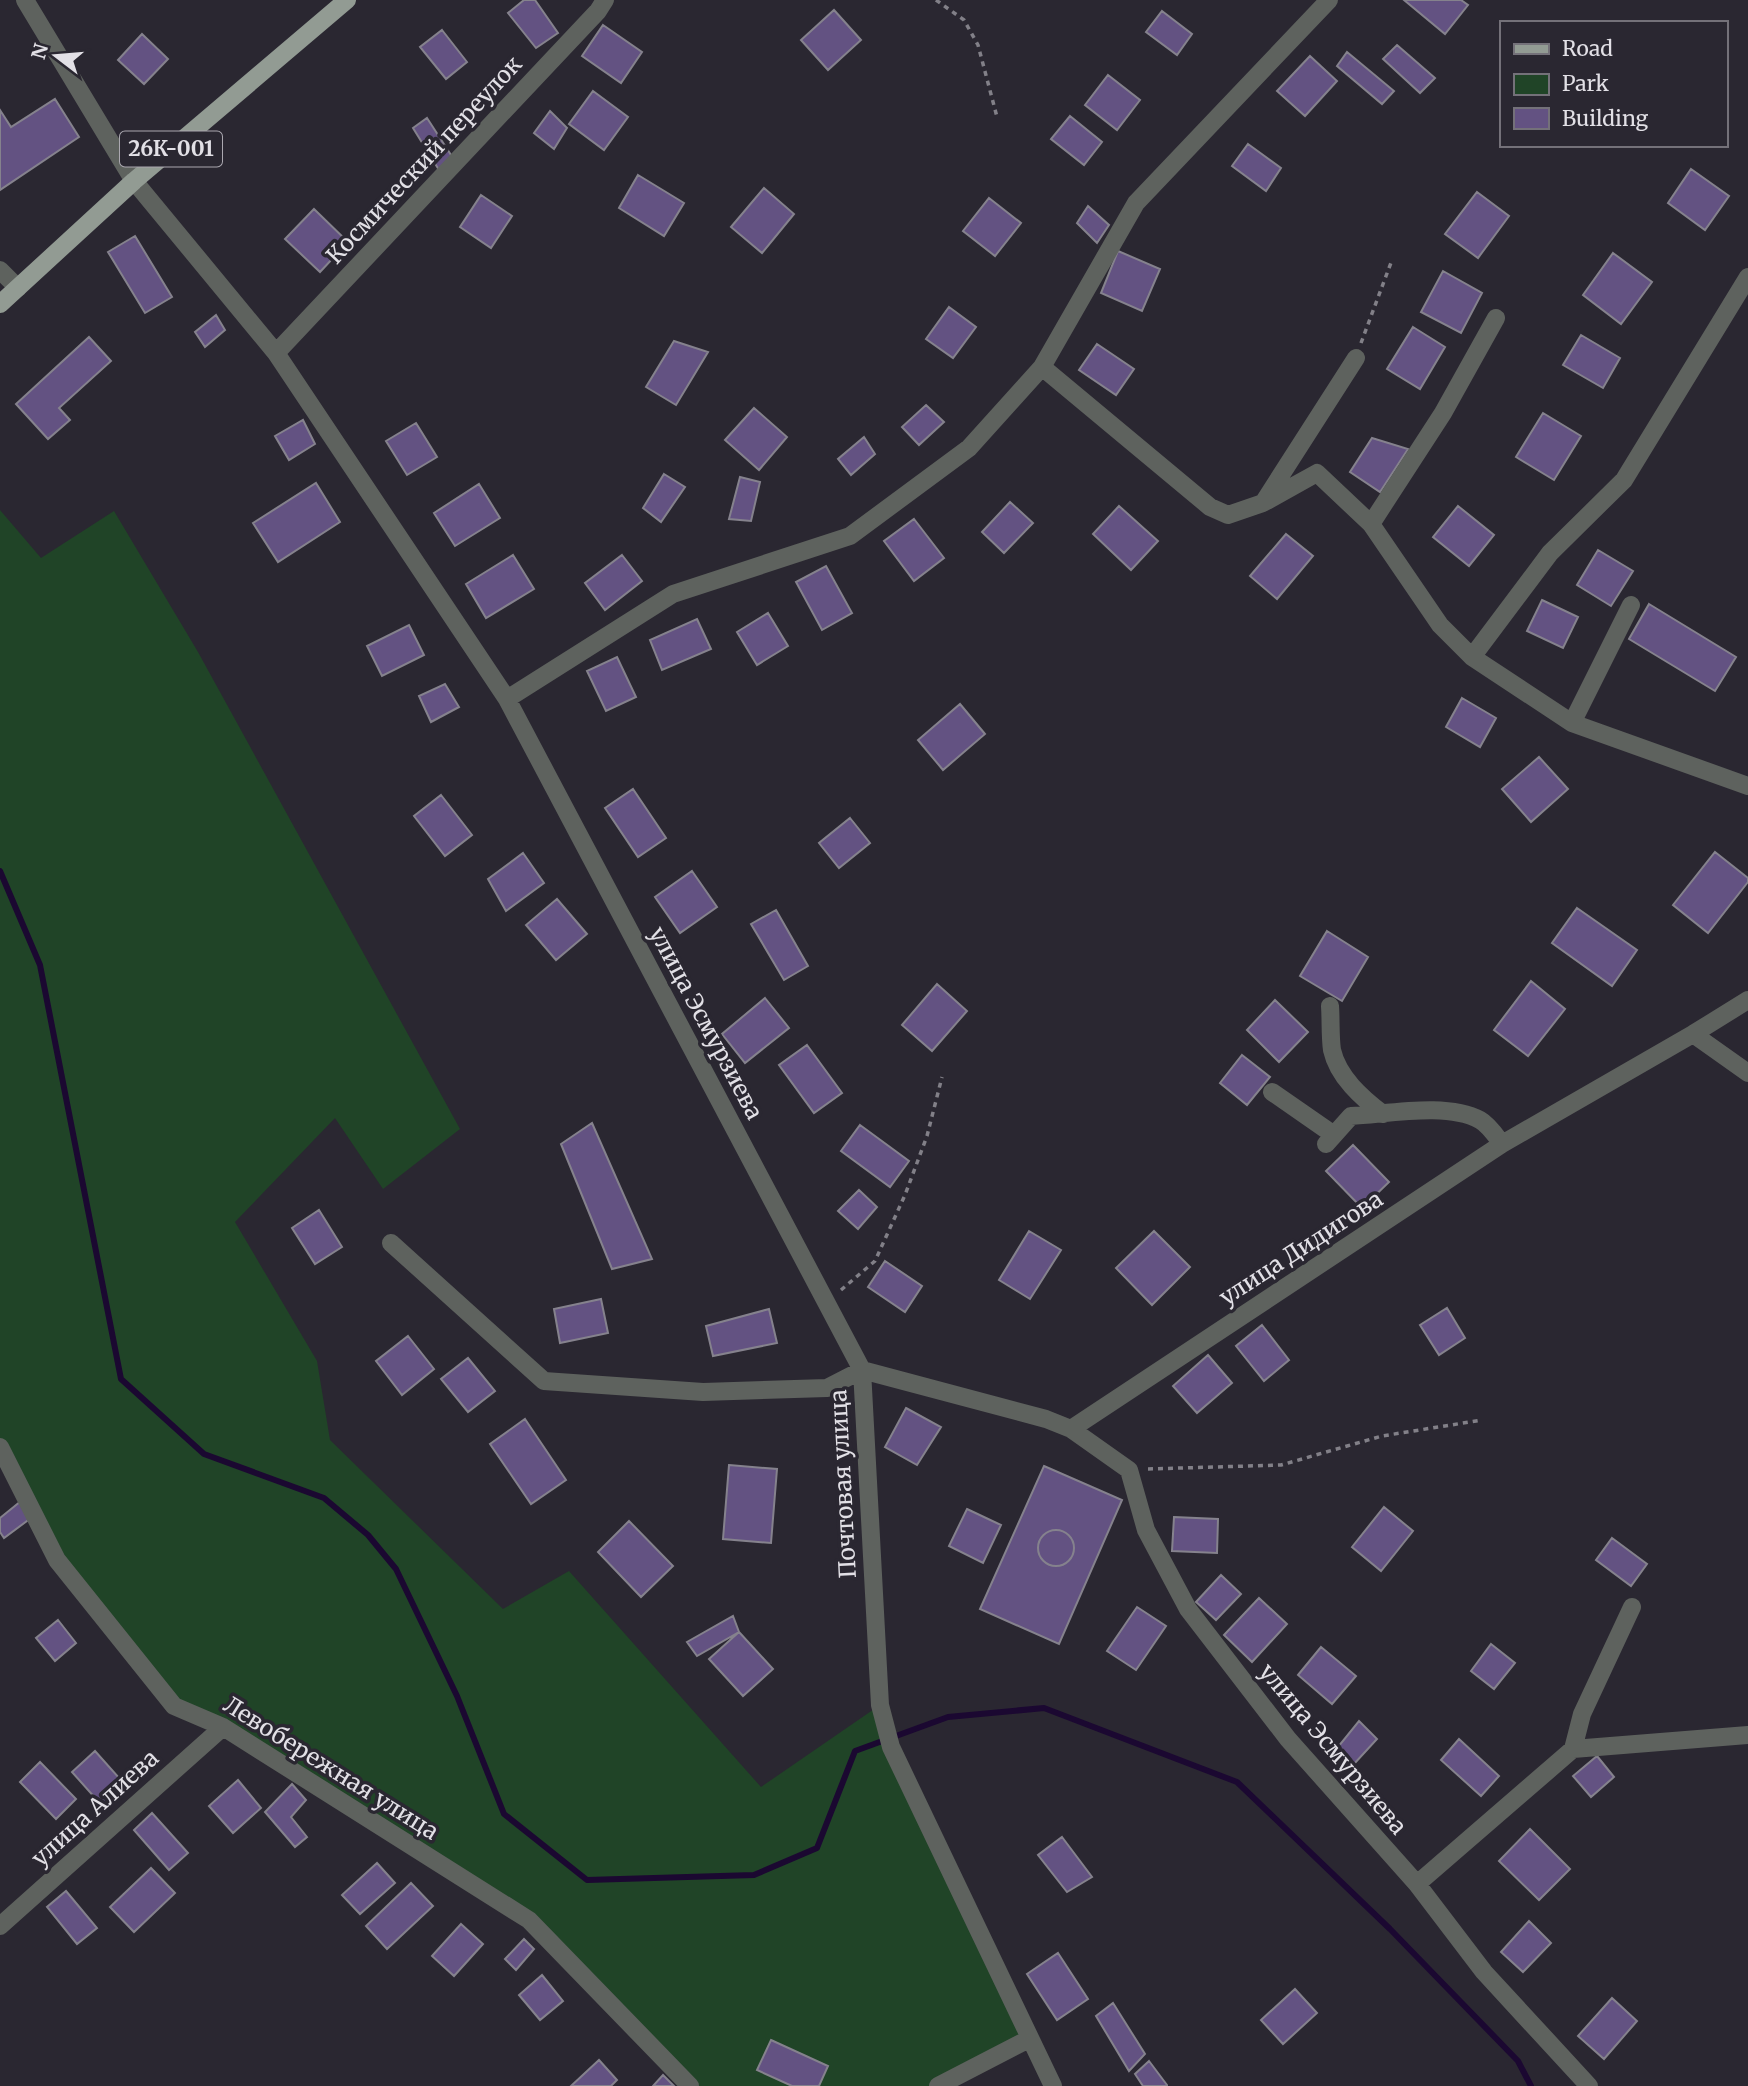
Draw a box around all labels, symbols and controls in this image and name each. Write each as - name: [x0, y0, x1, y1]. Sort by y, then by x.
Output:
- north arrow: [21, 21, 91, 91]
- legend: [1500, 21, 1727, 147]
- text: Road: [1562, 35, 1613, 62]
- text: N: [26, 41, 53, 62]
- street label: Космический переулок: [320, 49, 528, 270]
- text: Park: [1562, 70, 1609, 97]
- text: Building: [1562, 105, 1649, 132]
- road number: 26К-001: [120, 132, 222, 166]
- street label: улица Эсмурзиева: [643, 921, 770, 1124]
- street label: улица Дидигова: [1213, 1184, 1388, 1311]
- street label: Почтовая улица: [823, 1389, 862, 1579]
- street label: улица Эсмурзиева: [1253, 1657, 1413, 1840]
- street label: Левобережная улица: [218, 1690, 444, 1846]
- street label: улица Алиева: [25, 1743, 164, 1872]

